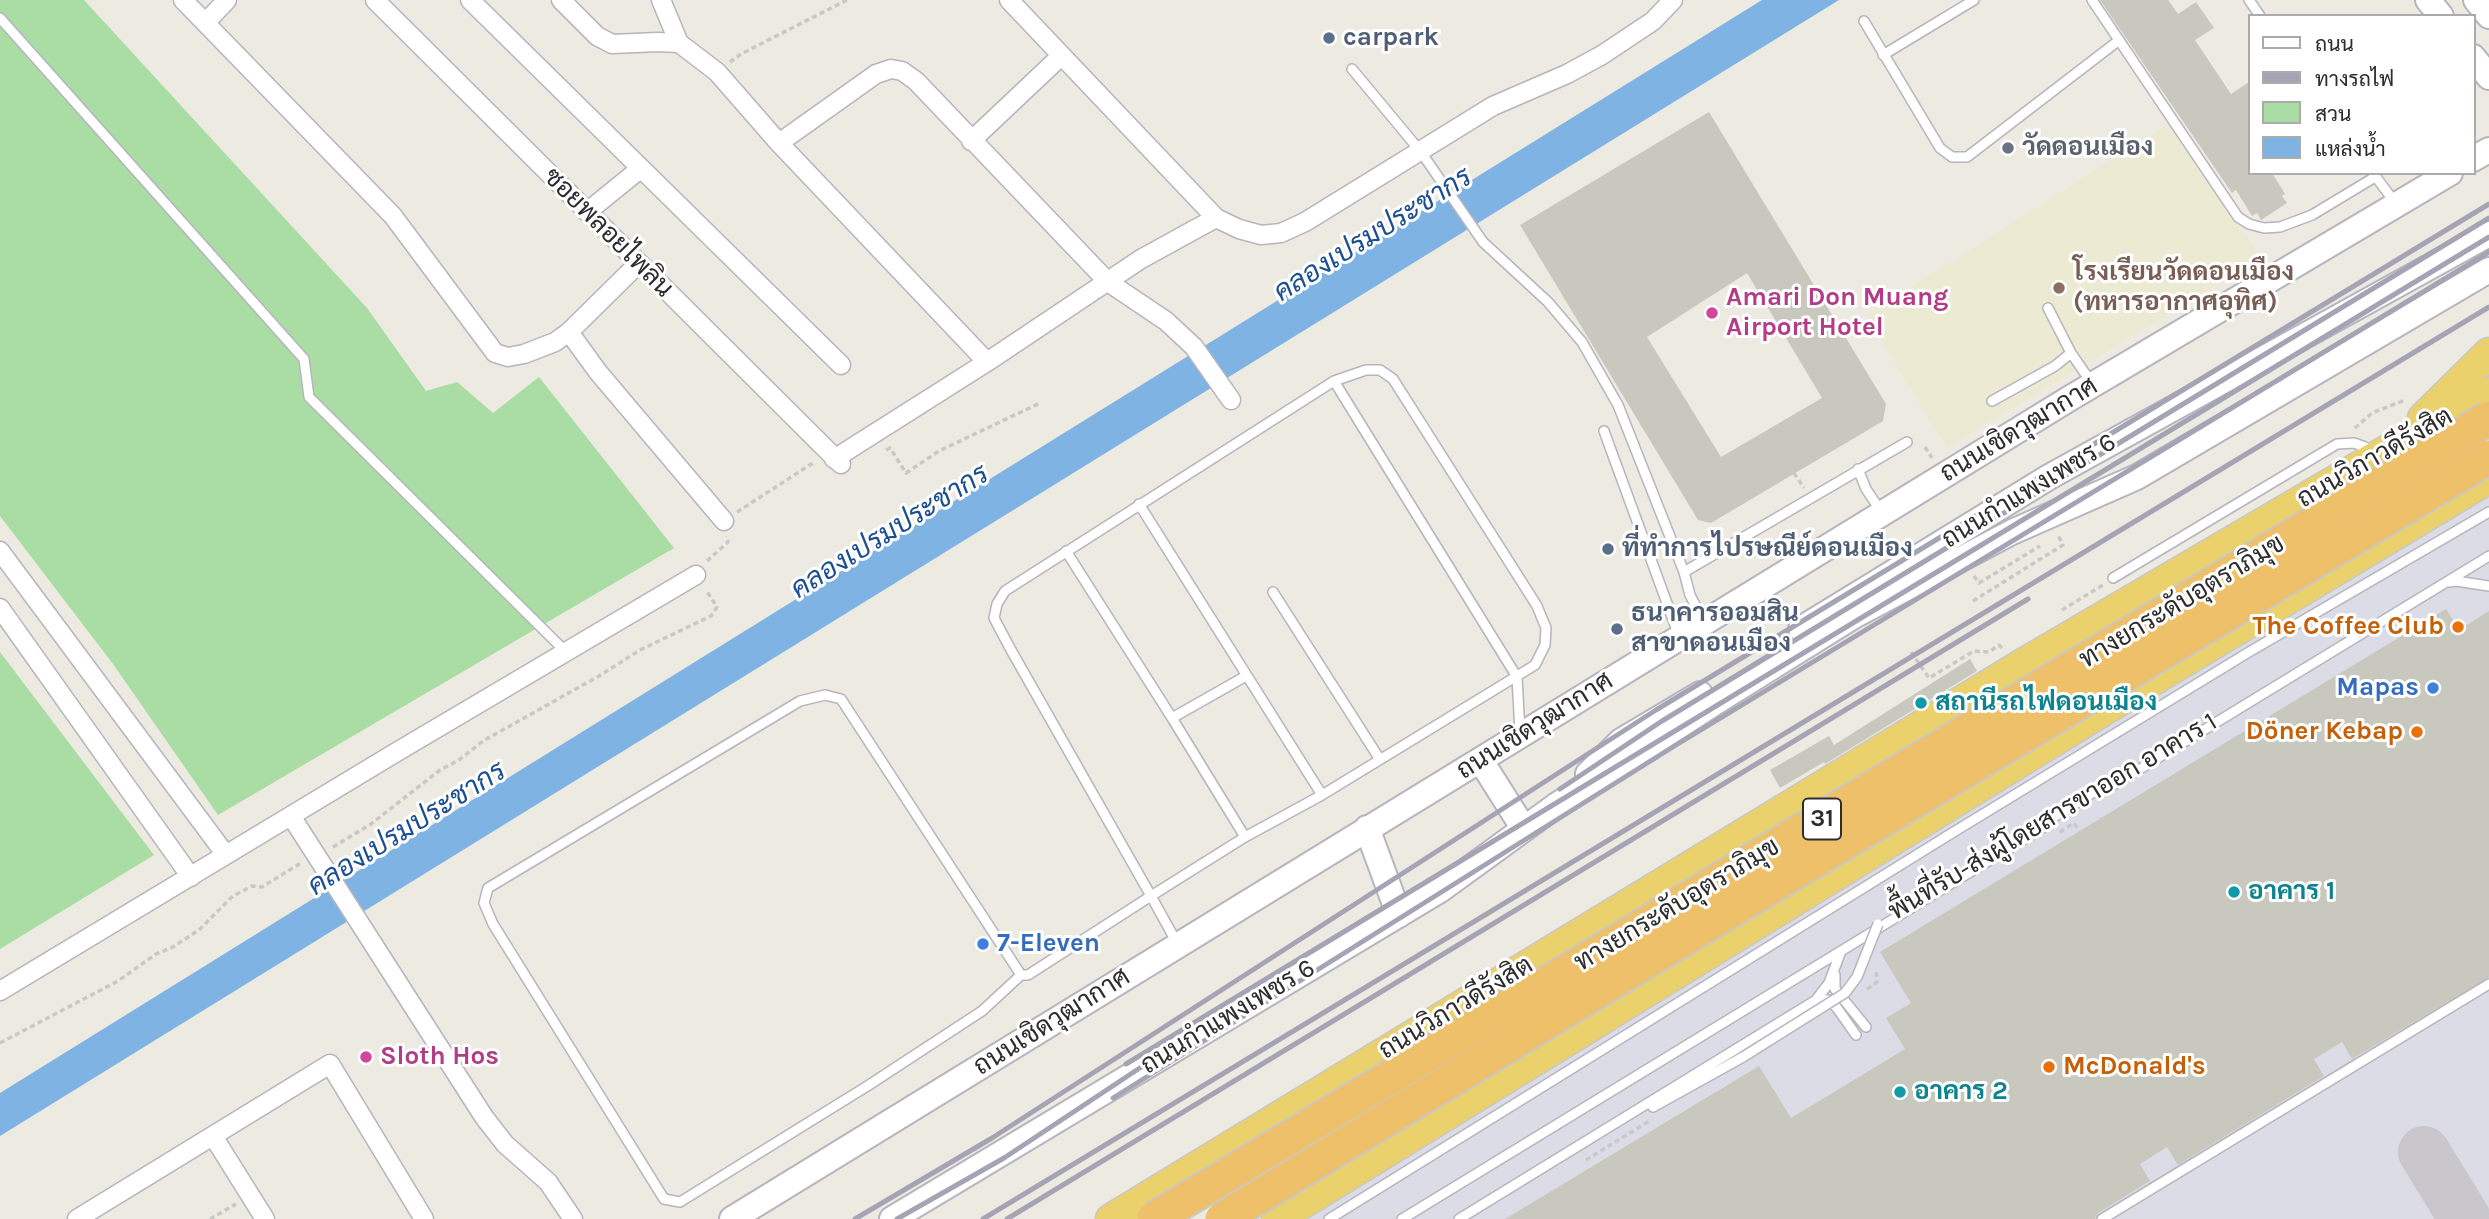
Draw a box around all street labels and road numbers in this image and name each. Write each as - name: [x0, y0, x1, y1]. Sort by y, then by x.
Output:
- street label: ซอยพลอยไพลิน: [537, 162, 679, 304]
- street label: ถนนเชิดวุฒากาศ: [1935, 371, 2103, 489]
- street label: ถนนวิภาวดีรังสิต: [2292, 401, 2458, 515]
- street label: ถนนกำแพงเพชร 6: [1936, 427, 2122, 555]
- street label: ทางยกระดับอุตราภิมุข: [2074, 528, 2290, 676]
- street label: ถนนเชิดวุฒากาศ: [1451, 666, 1619, 786]
- street label: พื้นที่รับ-ส่งผู้โดยสารขาออก อาคาร 1: [1883, 706, 2223, 928]
- road number: 31: [1803, 798, 1841, 840]
- street label: ทางยกระดับอุตราภิมุข: [1569, 831, 1785, 979]
- street label: ถนนวิภาวดีรังสิต: [1373, 950, 1539, 1066]
- street label: ถนนกำแพงเพชร 6: [1135, 953, 1321, 1081]
- street label: ถนนเชิดวุฒากาศ: [968, 962, 1136, 1082]

